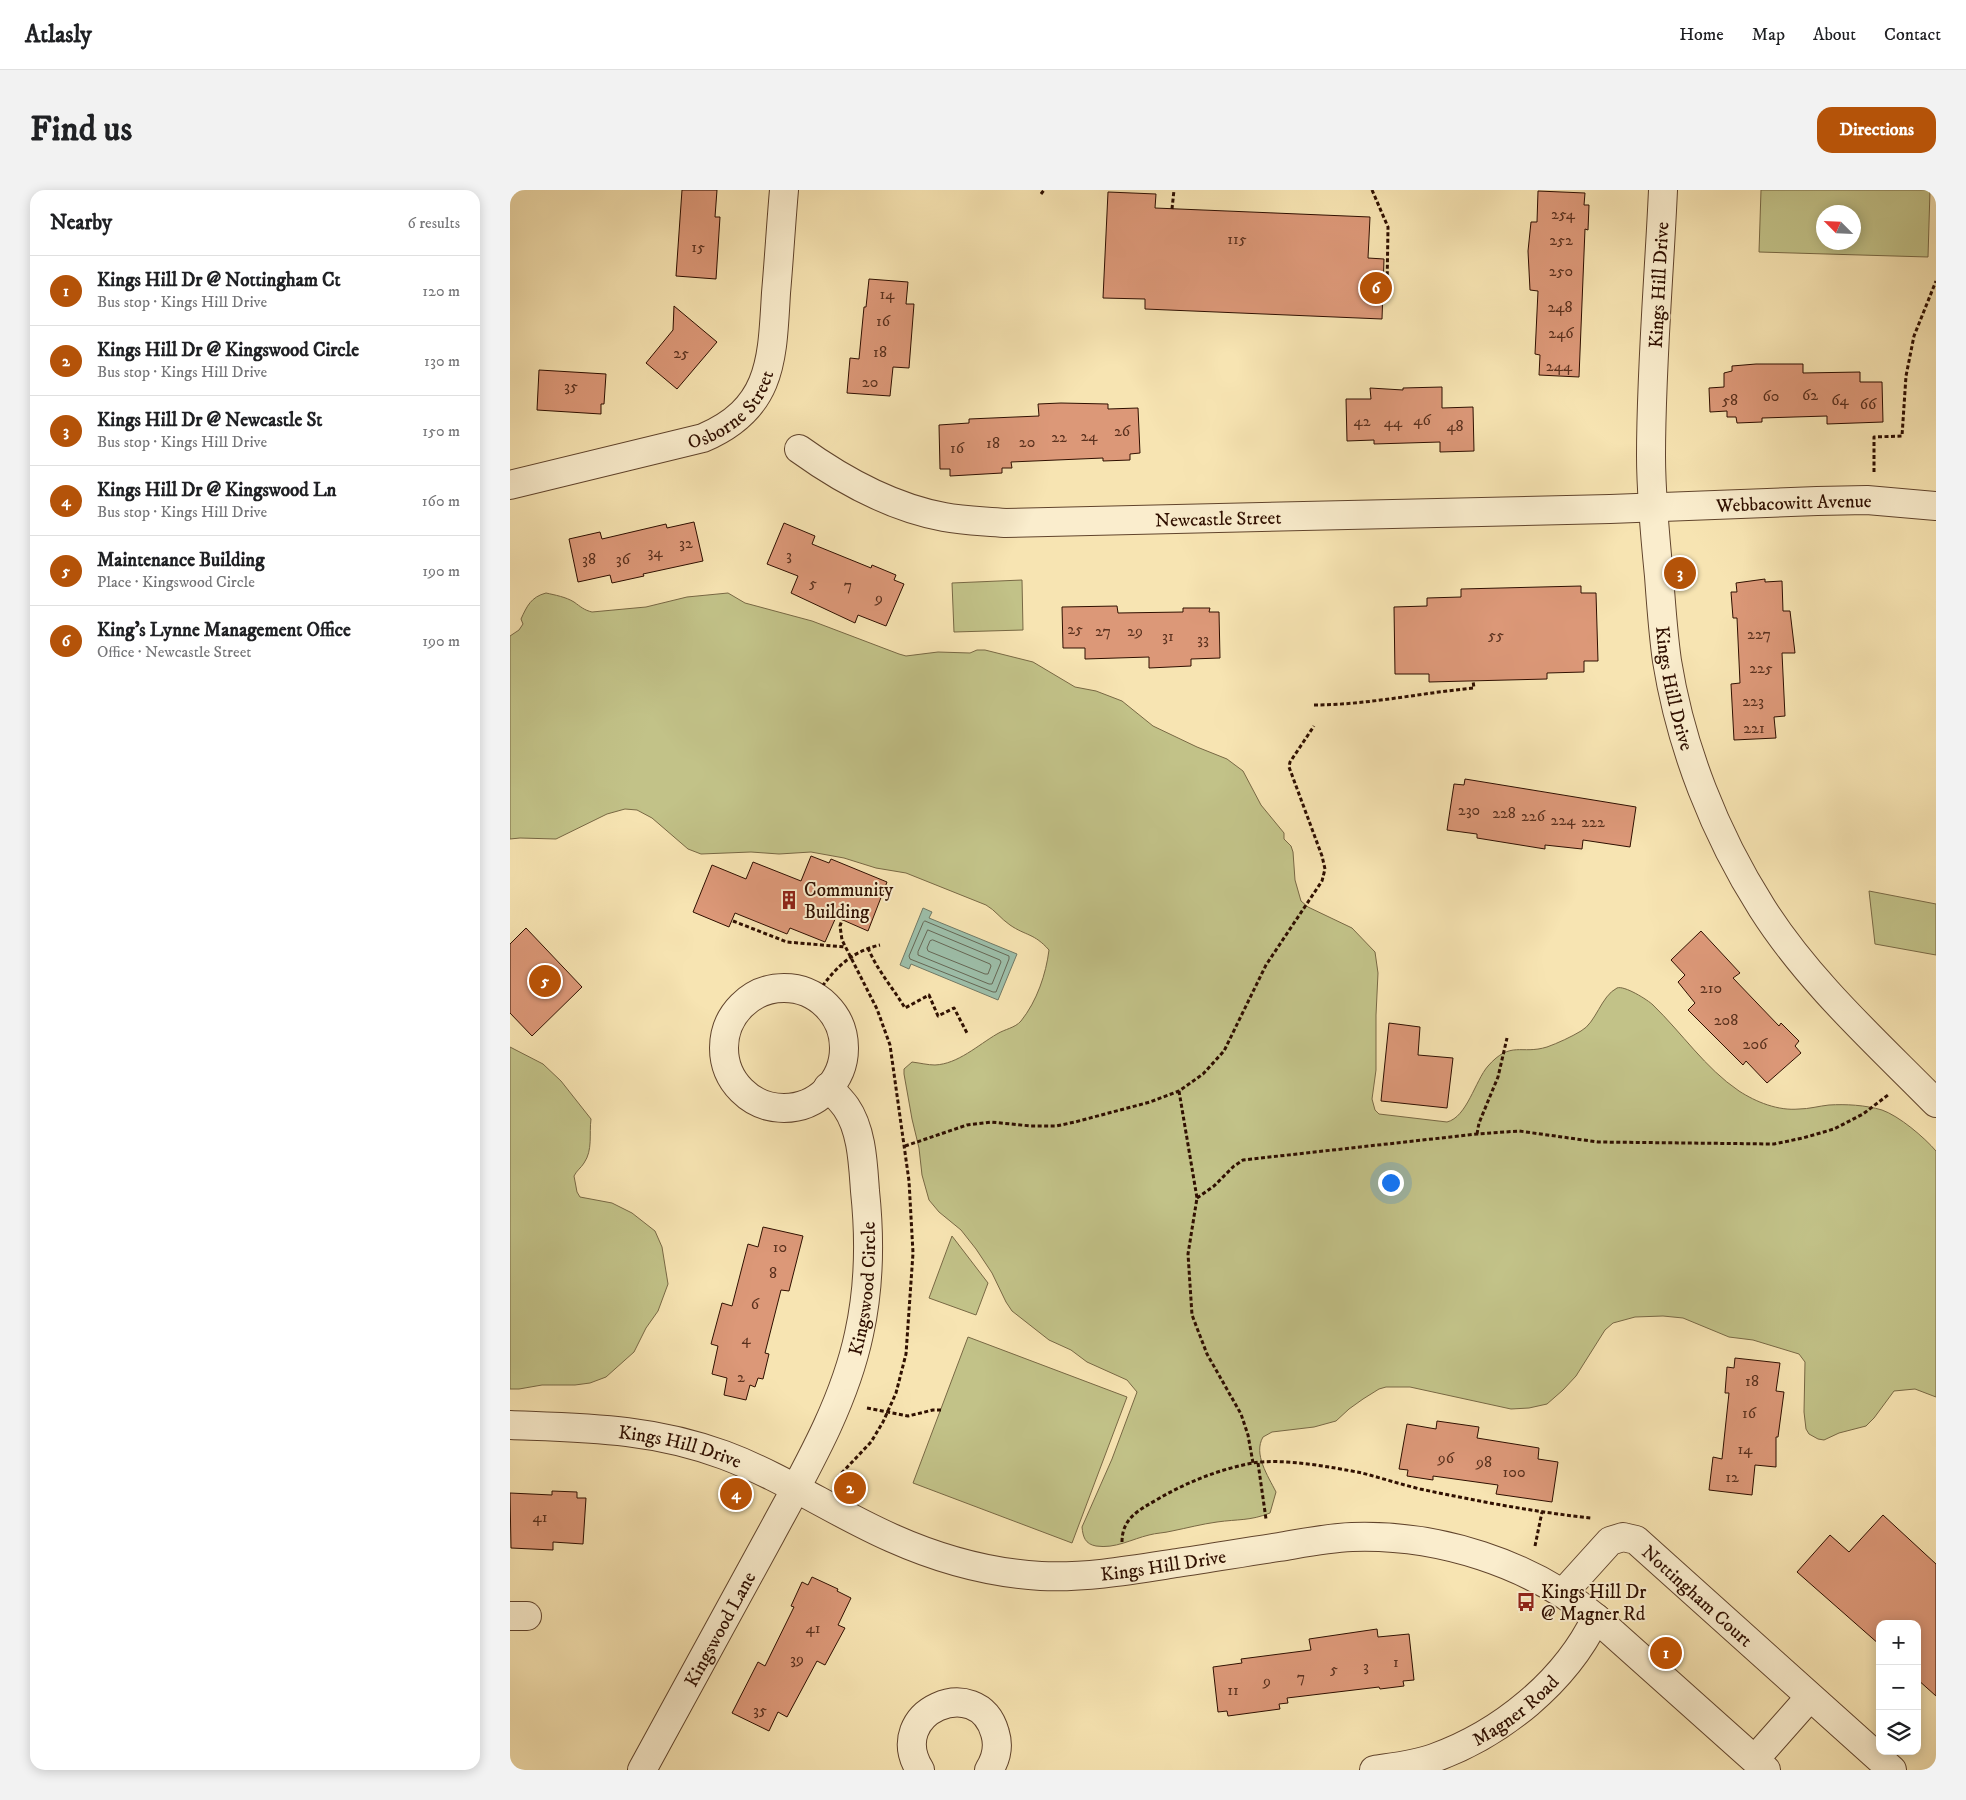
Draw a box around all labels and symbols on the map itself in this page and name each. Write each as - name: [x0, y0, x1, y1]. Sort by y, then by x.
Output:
- house number: 254: [1551, 204, 1576, 224]
- north arrow: [1816, 205, 1861, 250]
- street label: Kings Hill Drive: [1645, 221, 1674, 349]
- house number: 115: [1227, 229, 1247, 249]
- house number: 252: [1549, 230, 1573, 250]
- house number: 15: [691, 237, 705, 257]
- house number: 250: [1549, 261, 1573, 281]
- pin: 6: [1360, 269, 1392, 307]
- house number: 14: [879, 284, 895, 304]
- house number: 248: [1547, 297, 1573, 317]
- house number: 16: [876, 311, 891, 331]
- house number: 246: [1548, 323, 1574, 343]
- house number: 18: [873, 342, 887, 362]
- house number: 25: [673, 343, 689, 363]
- house number: 244: [1546, 356, 1573, 376]
- street label: Osborne Street: [686, 368, 779, 454]
- house number: 20: [862, 372, 878, 392]
- house number: 35: [564, 376, 578, 396]
- house number: 62: [1802, 385, 1818, 405]
- house number: 60: [1763, 386, 1779, 406]
- house number: 58: [1722, 390, 1738, 410]
- house number: 64: [1831, 390, 1850, 410]
- house number: 66: [1860, 394, 1877, 414]
- house number: 46: [1413, 410, 1431, 430]
- house number: 42: [1353, 411, 1371, 431]
- house number: 44: [1384, 412, 1403, 432]
- house number: 48: [1446, 416, 1464, 436]
- house number: 26: [1114, 421, 1131, 441]
- house number: 24: [1080, 426, 1098, 446]
- house number: 22: [1051, 427, 1067, 447]
- house number: 20: [1019, 432, 1035, 452]
- house number: 18: [986, 433, 1000, 453]
- house number: 16: [950, 438, 965, 458]
- street label: Webbacowitt Avenue: [1715, 490, 1873, 518]
- street label: Newcastle Street: [1155, 507, 1282, 533]
- house number: 32: [679, 533, 693, 553]
- house number: 34: [647, 542, 663, 562]
- house number: 3: [786, 545, 792, 565]
- house number: 38: [582, 549, 596, 569]
- house number: 36: [616, 549, 631, 569]
- pin: 3: [1664, 554, 1696, 592]
- house number: 5: [809, 573, 817, 593]
- house number: 7: [844, 575, 852, 595]
- house number: 9: [874, 588, 883, 608]
- house number: 25: [1067, 619, 1083, 639]
- house number: 27: [1095, 621, 1111, 641]
- house number: 29: [1127, 621, 1143, 641]
- house number: 227: [1747, 624, 1771, 644]
- house number: 55: [1488, 625, 1504, 645]
- street label: Kings Hill Drive: [1650, 625, 1698, 754]
- house number: 31: [1162, 626, 1174, 646]
- house number: 33: [1197, 629, 1209, 649]
- house number: 225: [1749, 658, 1773, 678]
- house number: 223: [1742, 691, 1764, 711]
- house number: 221: [1743, 718, 1765, 738]
- house number: 230: [1458, 800, 1480, 820]
- house number: 228: [1492, 803, 1516, 823]
- house number: 226: [1521, 806, 1546, 826]
- house number: 224: [1551, 810, 1576, 830]
- house number: 222: [1581, 812, 1605, 832]
- place label: Community Building: [804, 879, 894, 924]
- building icon: Community Building: [778, 889, 800, 911]
- pin: 5: [529, 962, 561, 1000]
- house number: 210: [1700, 978, 1722, 998]
- house number: 208: [1714, 1010, 1738, 1030]
- house number: 206: [1743, 1034, 1768, 1054]
- your location: [1378, 1170, 1404, 1196]
- street label: Kingswood Circle: [844, 1221, 881, 1358]
- house number: 10: [773, 1237, 787, 1257]
- house number: 8: [769, 1263, 777, 1283]
- house number: 6: [751, 1294, 760, 1314]
- house number: 4: [741, 1329, 751, 1349]
- house number: 2: [737, 1367, 745, 1387]
- house number: 18: [1745, 1371, 1759, 1391]
- house number: 16: [1742, 1403, 1757, 1423]
- street label: Kings Hill Drive: [617, 1421, 745, 1474]
- house number: 14: [1737, 1439, 1753, 1459]
- house number: 96: [1437, 1448, 1455, 1468]
- house number: 98: [1475, 1452, 1492, 1472]
- house number: 100: [1502, 1462, 1526, 1482]
- house number: 12: [1725, 1467, 1739, 1487]
- pin: 2: [834, 1469, 866, 1507]
- pin: 4: [720, 1475, 752, 1513]
- house number: 41: [532, 1507, 548, 1527]
- street label: Nottingham Court: [1636, 1541, 1757, 1652]
- street label: Kings Hill Drive: [1099, 1545, 1228, 1587]
- street label: Kingswood Lane: [680, 1568, 761, 1691]
- place label: Kings Hill Dr @ Magner Rd: [1541, 1581, 1646, 1626]
- bus stop icon: Kings Hill Dr @ Magner Rd: [1515, 1591, 1537, 1613]
- house number: 41: [805, 1618, 821, 1638]
- pin: 1: [1650, 1634, 1682, 1672]
- house number: 39: [790, 1649, 804, 1669]
- house number: 1: [1393, 1652, 1399, 1672]
- house number: 3: [1363, 1656, 1369, 1676]
- house number: 5: [1330, 1659, 1338, 1679]
- house number: 7: [1297, 1667, 1305, 1687]
- house number: 9: [1262, 1671, 1271, 1691]
- street label: Magner Road: [1469, 1671, 1565, 1752]
- house number: 11: [1227, 1680, 1239, 1700]
- house number: 35: [753, 1700, 767, 1720]

